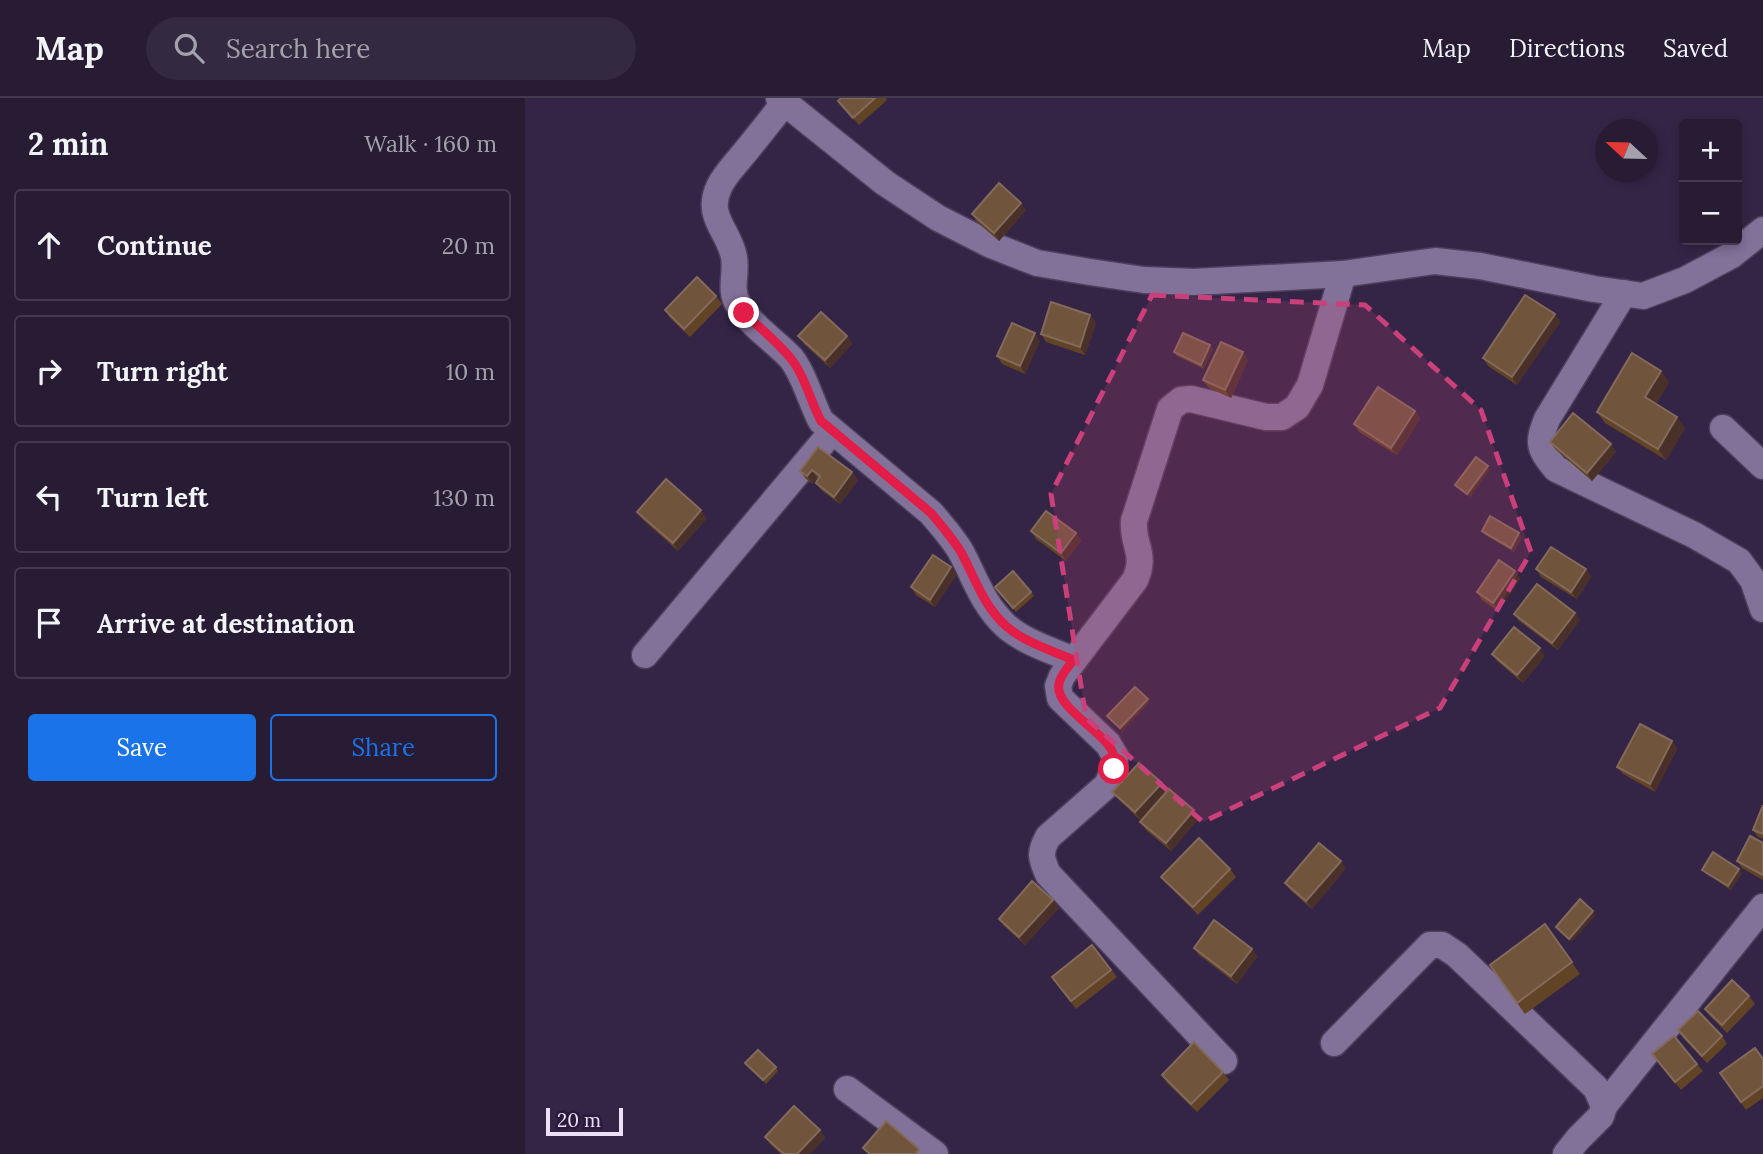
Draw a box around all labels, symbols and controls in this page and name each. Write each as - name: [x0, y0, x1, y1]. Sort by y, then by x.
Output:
- search box: [146, 17, 636, 80]
- text: Map: [35, 27, 104, 69]
- icon: search: [170, 29, 208, 67]
- text: Search here: [226, 32, 370, 65]
- text: Map: [1422, 33, 1471, 64]
- text: Directions: [1509, 33, 1625, 64]
- text: Saved: [1663, 33, 1728, 64]
- north arrow: [1595, 119, 1658, 182]
- map controls: [1679, 119, 1742, 245]
- button: +: [1679, 119, 1742, 182]
- text: 2 min: [28, 125, 108, 163]
- text: Walk · 160 m: [364, 129, 497, 158]
- button: −: [1679, 182, 1742, 245]
- icon: ahead: [30, 226, 68, 264]
- text: Continue: [97, 229, 212, 262]
- text: 20 m: [442, 231, 495, 260]
- route end: [728, 297, 759, 328]
- icon: right: [30, 352, 68, 390]
- text: Turn right: [97, 355, 228, 388]
- text: 10 m: [446, 357, 495, 386]
- icon: left: [30, 478, 68, 516]
- text: Turn left: [97, 481, 208, 514]
- text: 130 m: [433, 483, 495, 512]
- icon: arrive: [30, 604, 68, 642]
- text: Arrive at destination: [97, 607, 355, 640]
- button: Save: [28, 714, 256, 781]
- button: Share: [270, 714, 497, 781]
- route start: [1098, 753, 1129, 784]
- scale bar: [546, 1105, 623, 1137]
- text: 20 m: [557, 1108, 601, 1132]

